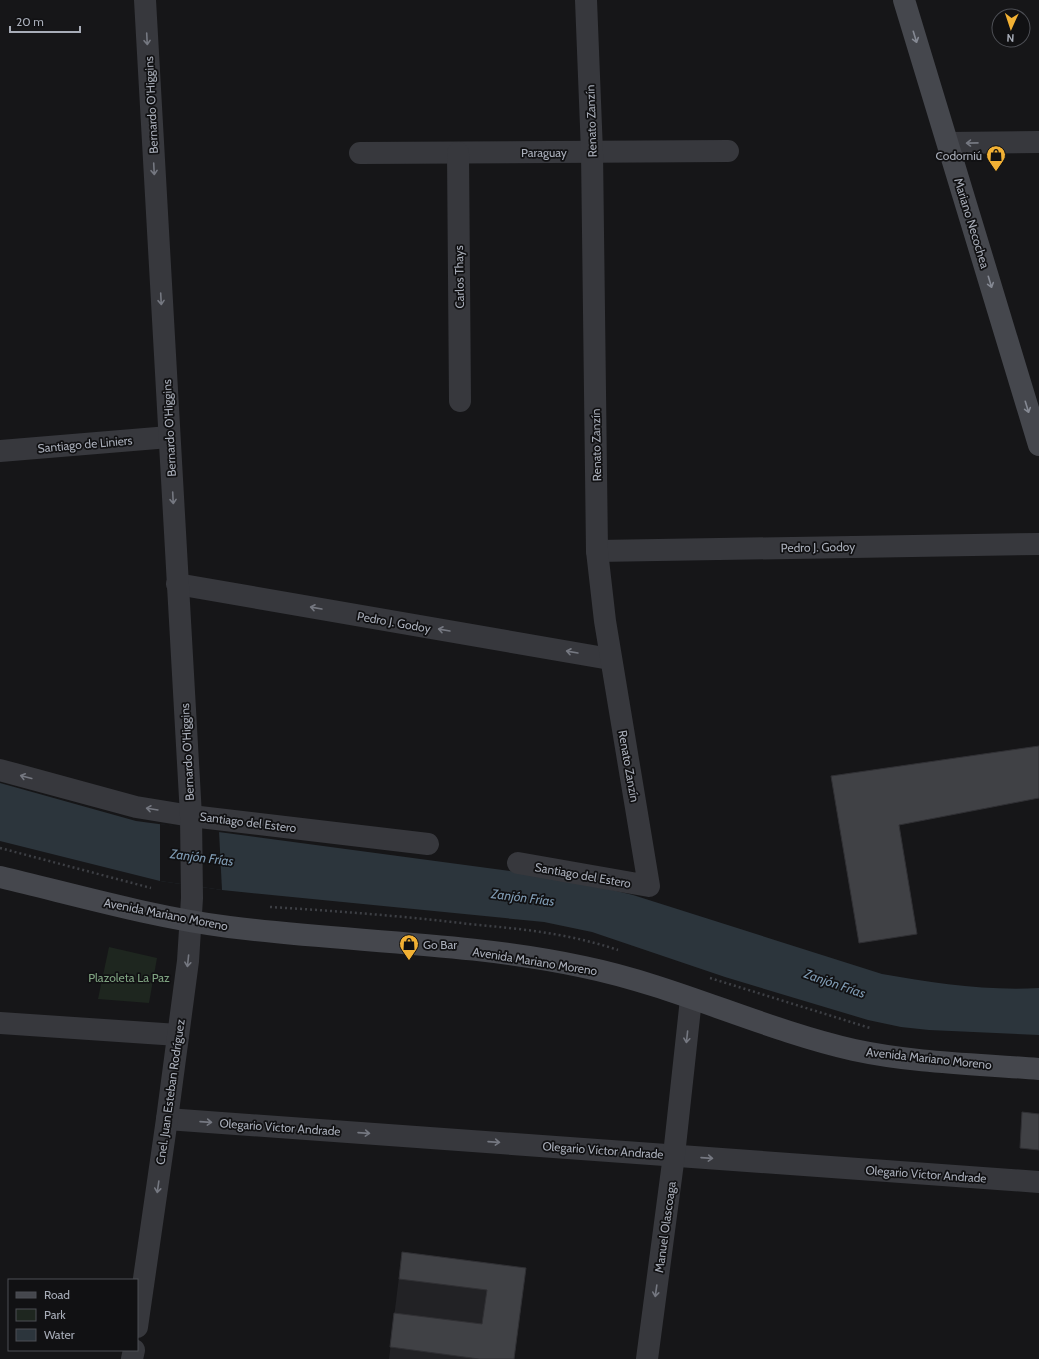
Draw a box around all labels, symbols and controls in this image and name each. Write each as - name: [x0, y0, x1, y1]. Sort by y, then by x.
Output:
- scale bar: [10, 8, 80, 34]
- north arrow: [991, 8, 1031, 48]
- text: 20 m: [16, 14, 44, 29]
- one-way arrow: [912, 31, 919, 44]
- text: N: [1006, 31, 1015, 45]
- one-way arrow: [143, 32, 151, 45]
- street label: Bernardo O'Higgins: [141, 56, 161, 154]
- street label: Renato Zanzín: [582, 84, 600, 158]
- one-way arrow: [966, 139, 979, 147]
- shop icon: Codorniú: [985, 144, 1007, 172]
- street label: Paraguay: [521, 145, 567, 160]
- place label: Codorniú: [936, 148, 982, 163]
- one-way arrow: [151, 162, 158, 175]
- street label: Mariano Necochea: [951, 176, 993, 270]
- street label: Carlos Thays: [451, 245, 467, 309]
- one-way arrow: [987, 276, 994, 289]
- one-way arrow: [158, 292, 165, 305]
- street label: Bernardo O'Higgins: [159, 379, 179, 477]
- one-way arrow: [1024, 400, 1031, 413]
- street label: Renato Zanzín: [588, 408, 604, 481]
- street label: Santiago de Liniers: [37, 432, 133, 456]
- one-way arrow: [169, 491, 176, 504]
- street label: Pedro J. Godoy: [781, 539, 855, 555]
- one-way arrow: [310, 604, 323, 612]
- street label: Pedro J. Godoy: [356, 608, 432, 636]
- one-way arrow: [438, 626, 451, 634]
- one-way arrow: [566, 648, 579, 656]
- street label: Bernardo O'Higgins: [177, 703, 197, 801]
- street label: Renato Zanzín: [615, 729, 643, 803]
- one-way arrow: [20, 773, 33, 780]
- one-way arrow: [146, 805, 159, 813]
- street label: Santiago del Estero: [199, 809, 298, 835]
- water label: Zanjón Frías: [168, 845, 235, 870]
- street label: Santiago del Estero: [534, 859, 633, 891]
- water label: Zanjón Frías: [489, 885, 556, 910]
- street label: Avenida Mariano Moreno: [103, 895, 230, 933]
- shop icon: Go Bar: [398, 933, 420, 961]
- place label: Go Bar: [423, 937, 457, 952]
- street label: Avenida Mariano Moreno: [472, 944, 599, 978]
- one-way arrow: [184, 954, 191, 967]
- water label: Zanjón Frías: [801, 965, 868, 1002]
- park label: Plazoleta La Paz: [88, 970, 170, 985]
- street label: Cnel. Juan Esteban Rodríguez: [152, 1018, 188, 1166]
- one-way arrow: [683, 1030, 691, 1043]
- street label: Avenida Mariano Moreno: [866, 1044, 993, 1072]
- street label: Olegario Víctor Andrade: [219, 1115, 341, 1139]
- one-way arrow: [199, 1118, 212, 1125]
- one-way arrow: [357, 1129, 370, 1136]
- street label: Olegario Víctor Andrade: [542, 1138, 664, 1162]
- one-way arrow: [487, 1139, 500, 1146]
- one-way arrow: [700, 1154, 713, 1161]
- street label: Olegario Víctor Andrade: [865, 1162, 987, 1186]
- one-way arrow: [153, 1180, 161, 1193]
- street label: Manuel Olascoaga: [651, 1180, 679, 1274]
- legend: [8, 1279, 138, 1351]
- one-way arrow: [652, 1284, 660, 1297]
- text: Road: [44, 1287, 70, 1302]
- text: Park: [44, 1307, 66, 1322]
- text: Water: [44, 1327, 75, 1342]

